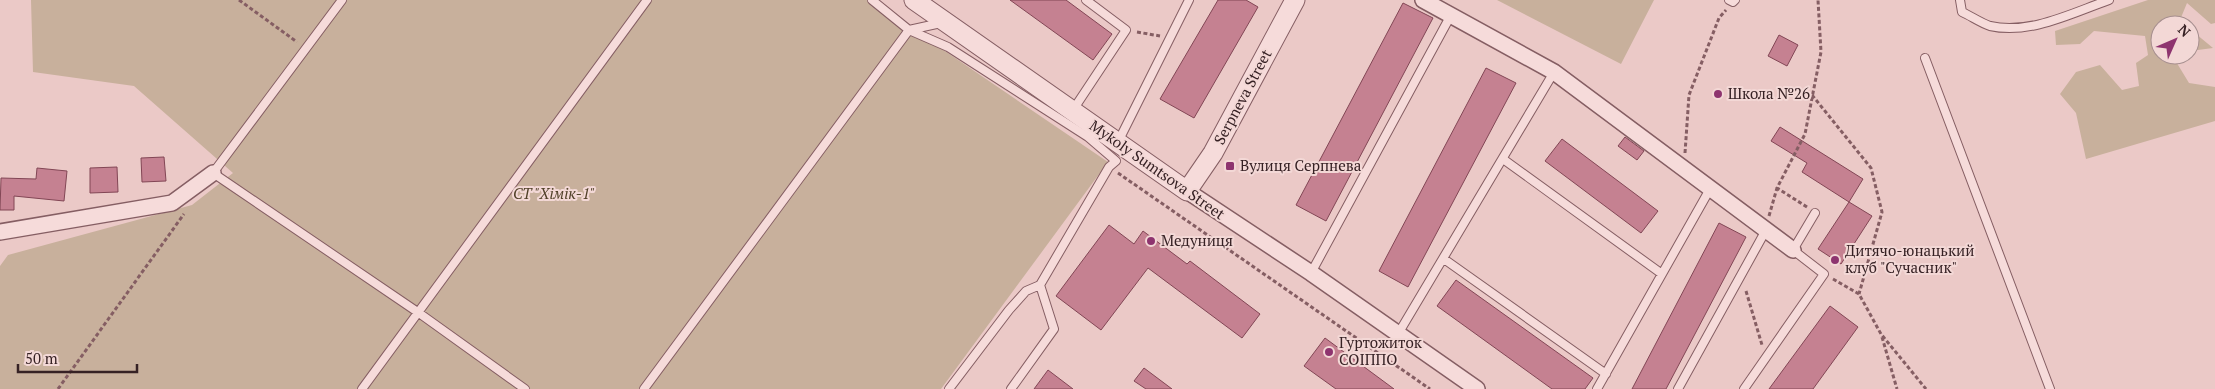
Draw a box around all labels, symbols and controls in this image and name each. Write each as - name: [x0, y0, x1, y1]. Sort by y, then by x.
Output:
- north arrow: [2150, 15, 2200, 65]
- text: N: [2174, 20, 2195, 41]
- street label: Serpneva Street: [1209, 45, 1276, 148]
- place label: Школа №26: [1728, 83, 1810, 103]
- marker: Школа №26: [1712, 88, 1724, 100]
- street label: Mykoly Sumtsova Street: [1086, 115, 1229, 224]
- place label: Вулиця Серпнева: [1240, 155, 1362, 175]
- marker: Вулиця Серпнева: [1224, 160, 1236, 172]
- park label: СТ "Хімік-1": [513, 183, 595, 203]
- place label: Медуниця: [1161, 230, 1233, 250]
- marker: Медуниця: [1145, 235, 1157, 247]
- place label: Дитячо-юнацький клуб "Сучасник": [1845, 240, 1974, 277]
- marker: Дитячо-юнацький клуб "Сучасник": [1829, 254, 1841, 266]
- place label: Гуртожиток СОІППО: [1339, 332, 1423, 369]
- scale bar: [18, 342, 136, 374]
- marker: Гуртожиток СОІППО: [1323, 346, 1335, 358]
- text: 50 m: [25, 348, 58, 368]

